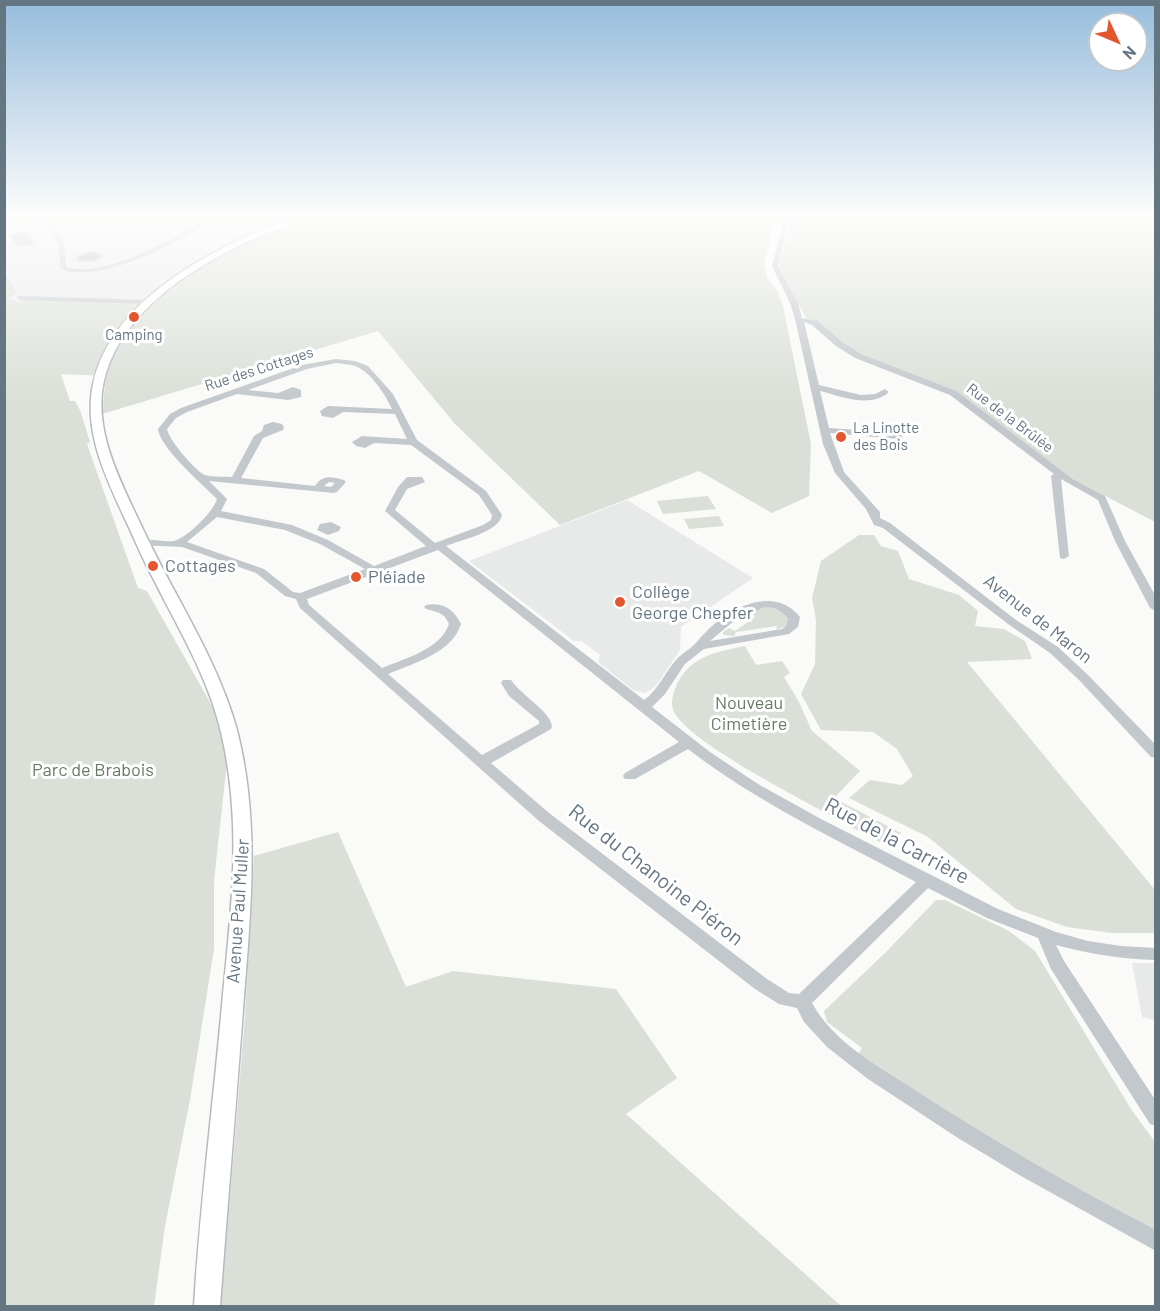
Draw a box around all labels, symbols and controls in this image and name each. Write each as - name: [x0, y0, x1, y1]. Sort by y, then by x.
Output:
- north arrow: [1088, 12, 1148, 72]
- text: N: [1119, 43, 1140, 64]
- marker: Camping: [127, 310, 141, 324]
- place label: Camping: [105, 326, 163, 344]
- street label: Rue des Cottages: [202, 343, 316, 395]
- street label: Rue de la Brûlée: [963, 380, 1057, 456]
- place label: La Linotte des Bois: [853, 419, 919, 454]
- marker: La Linotte des Bois: [834, 430, 848, 444]
- place label: Cottages: [165, 555, 236, 577]
- marker: Cottages: [146, 559, 160, 573]
- place label: Pléiade: [368, 566, 426, 588]
- marker: Pléiade: [349, 570, 363, 584]
- street label: Avenue de Maron: [979, 570, 1097, 668]
- place label: Collège George Chepfer: [632, 581, 753, 624]
- marker: Collège George Chepfer: [613, 595, 627, 609]
- park label: Nouveau Cimetière: [711, 692, 787, 734]
- park label: Parc de Brabois: [32, 759, 154, 781]
- street label: Rue de la Carrière: [820, 792, 974, 890]
- street label: Rue du Chanoine Piéron: [564, 799, 748, 951]
- street label: Avenue Paul Muller: [222, 838, 254, 984]

